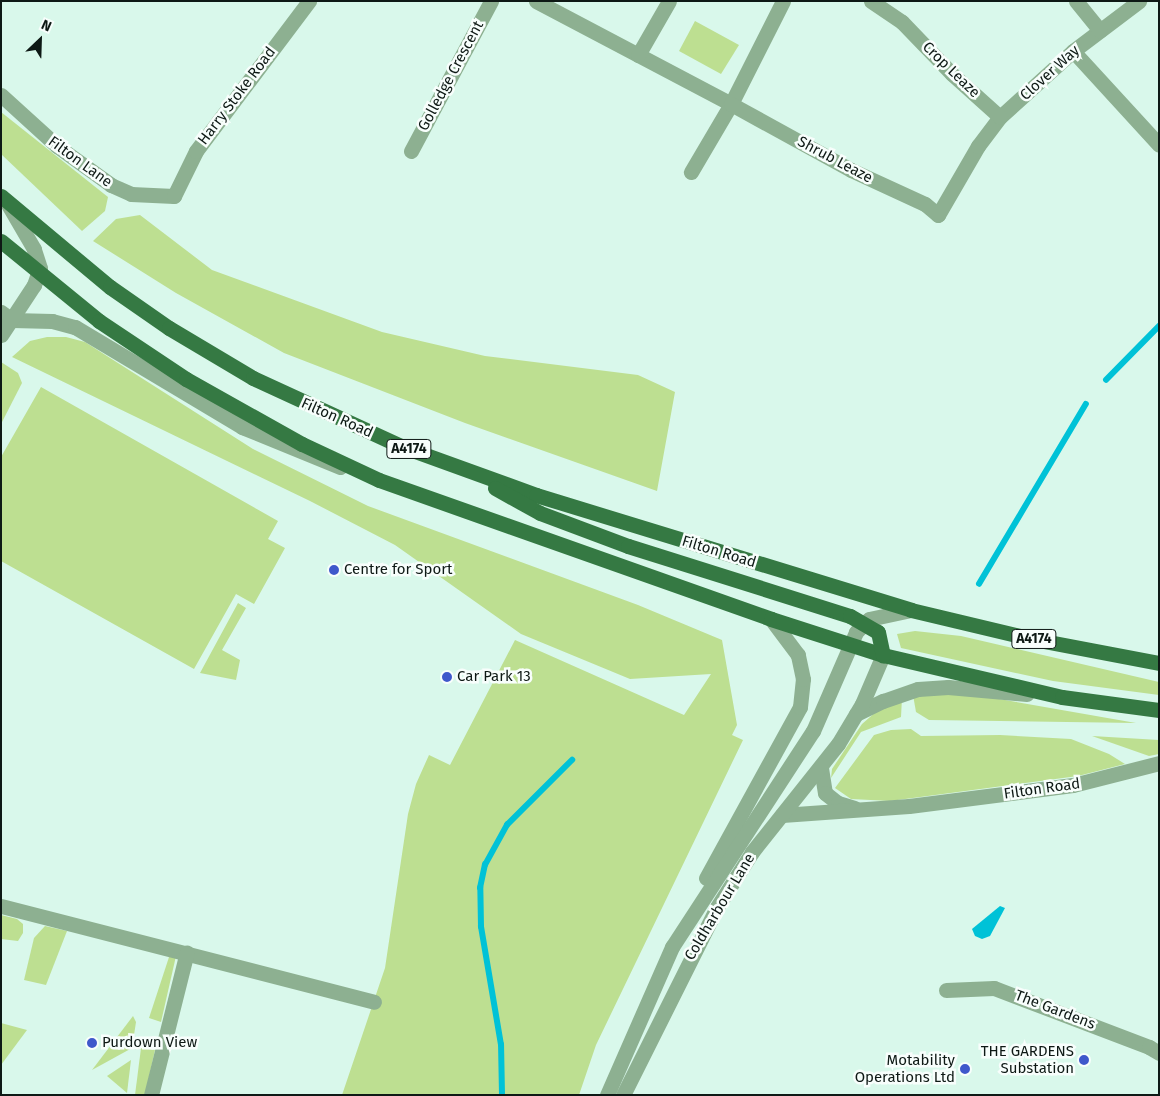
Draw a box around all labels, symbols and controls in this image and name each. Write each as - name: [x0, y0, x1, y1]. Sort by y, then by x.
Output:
- north arrow: [15, 15, 65, 65]
- text: N: [39, 16, 54, 35]
- street label: Golledge Crescent: [414, 18, 488, 134]
- street label: Crop Leaze: [918, 38, 984, 102]
- street label: Clover Way: [1017, 42, 1083, 104]
- street label: Harry Stoke Road: [194, 44, 280, 148]
- street label: Filton Lane: [45, 133, 115, 191]
- street label: Shrub Leaze: [794, 133, 876, 187]
- street label: Filton Road: [298, 394, 376, 442]
- road number: A4174: [385, 438, 433, 460]
- street label: Filton Road: [680, 532, 758, 572]
- place label: Centre for Sport: [344, 561, 452, 579]
- marker: Centre for Sport: [328, 564, 340, 576]
- road number: A4174: [1010, 628, 1058, 650]
- place label: Car Park 13: [457, 668, 531, 686]
- marker: Car Park 13: [441, 671, 453, 683]
- street label: Filton Road: [1003, 775, 1081, 803]
- street label: Coldharbour Lane: [681, 850, 759, 964]
- street label: The Gardens: [1012, 986, 1098, 1034]
- place label: Purdown View: [102, 1034, 197, 1052]
- marker: Purdown View: [86, 1037, 98, 1049]
- place label: THE GARDENS Substation: [981, 1042, 1074, 1077]
- place label: Motability Operations Ltd: [855, 1051, 955, 1086]
- marker: THE GARDENS Substation: [1078, 1054, 1090, 1066]
- marker: Motability Operations Ltd: [959, 1063, 971, 1075]

